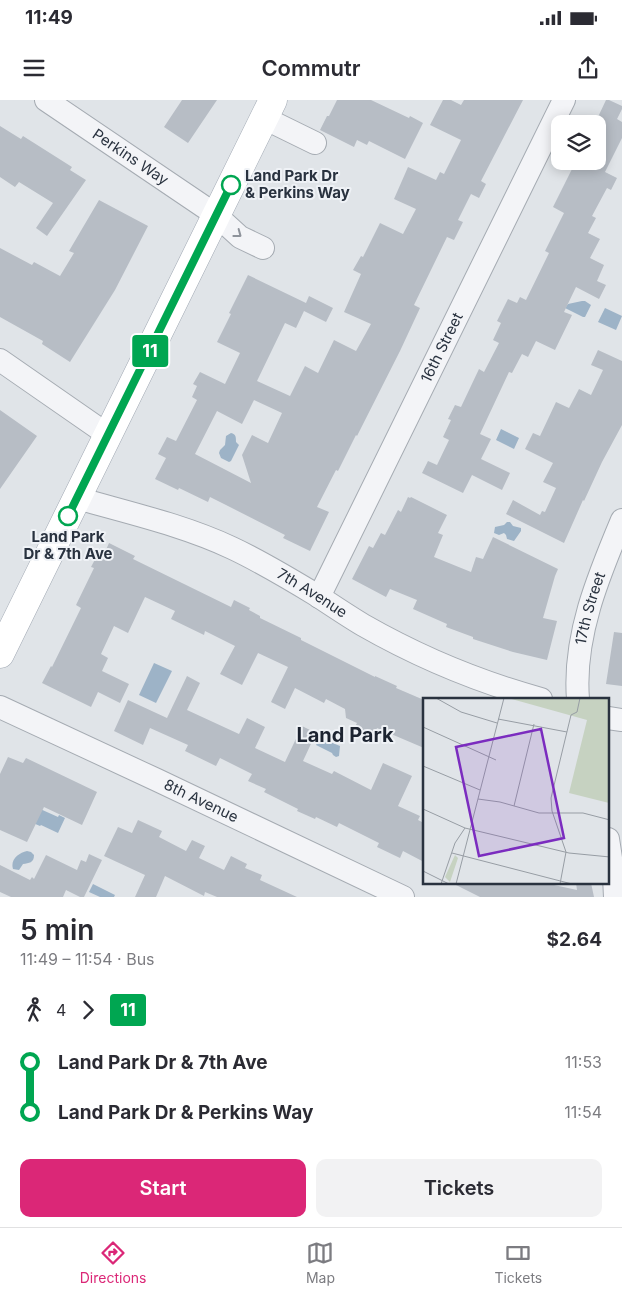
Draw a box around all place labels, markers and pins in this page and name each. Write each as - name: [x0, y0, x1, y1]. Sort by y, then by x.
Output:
- place label: Land Park Dr & Perkins Way: [245, 166, 350, 202]
- marker: Land Park Dr & Perkins Way: [221, 175, 241, 195]
- marker: Land Park Dr & 7th Ave: [58, 506, 78, 526]
- place label: Land Park Dr & 7th Ave: [23, 527, 113, 563]

